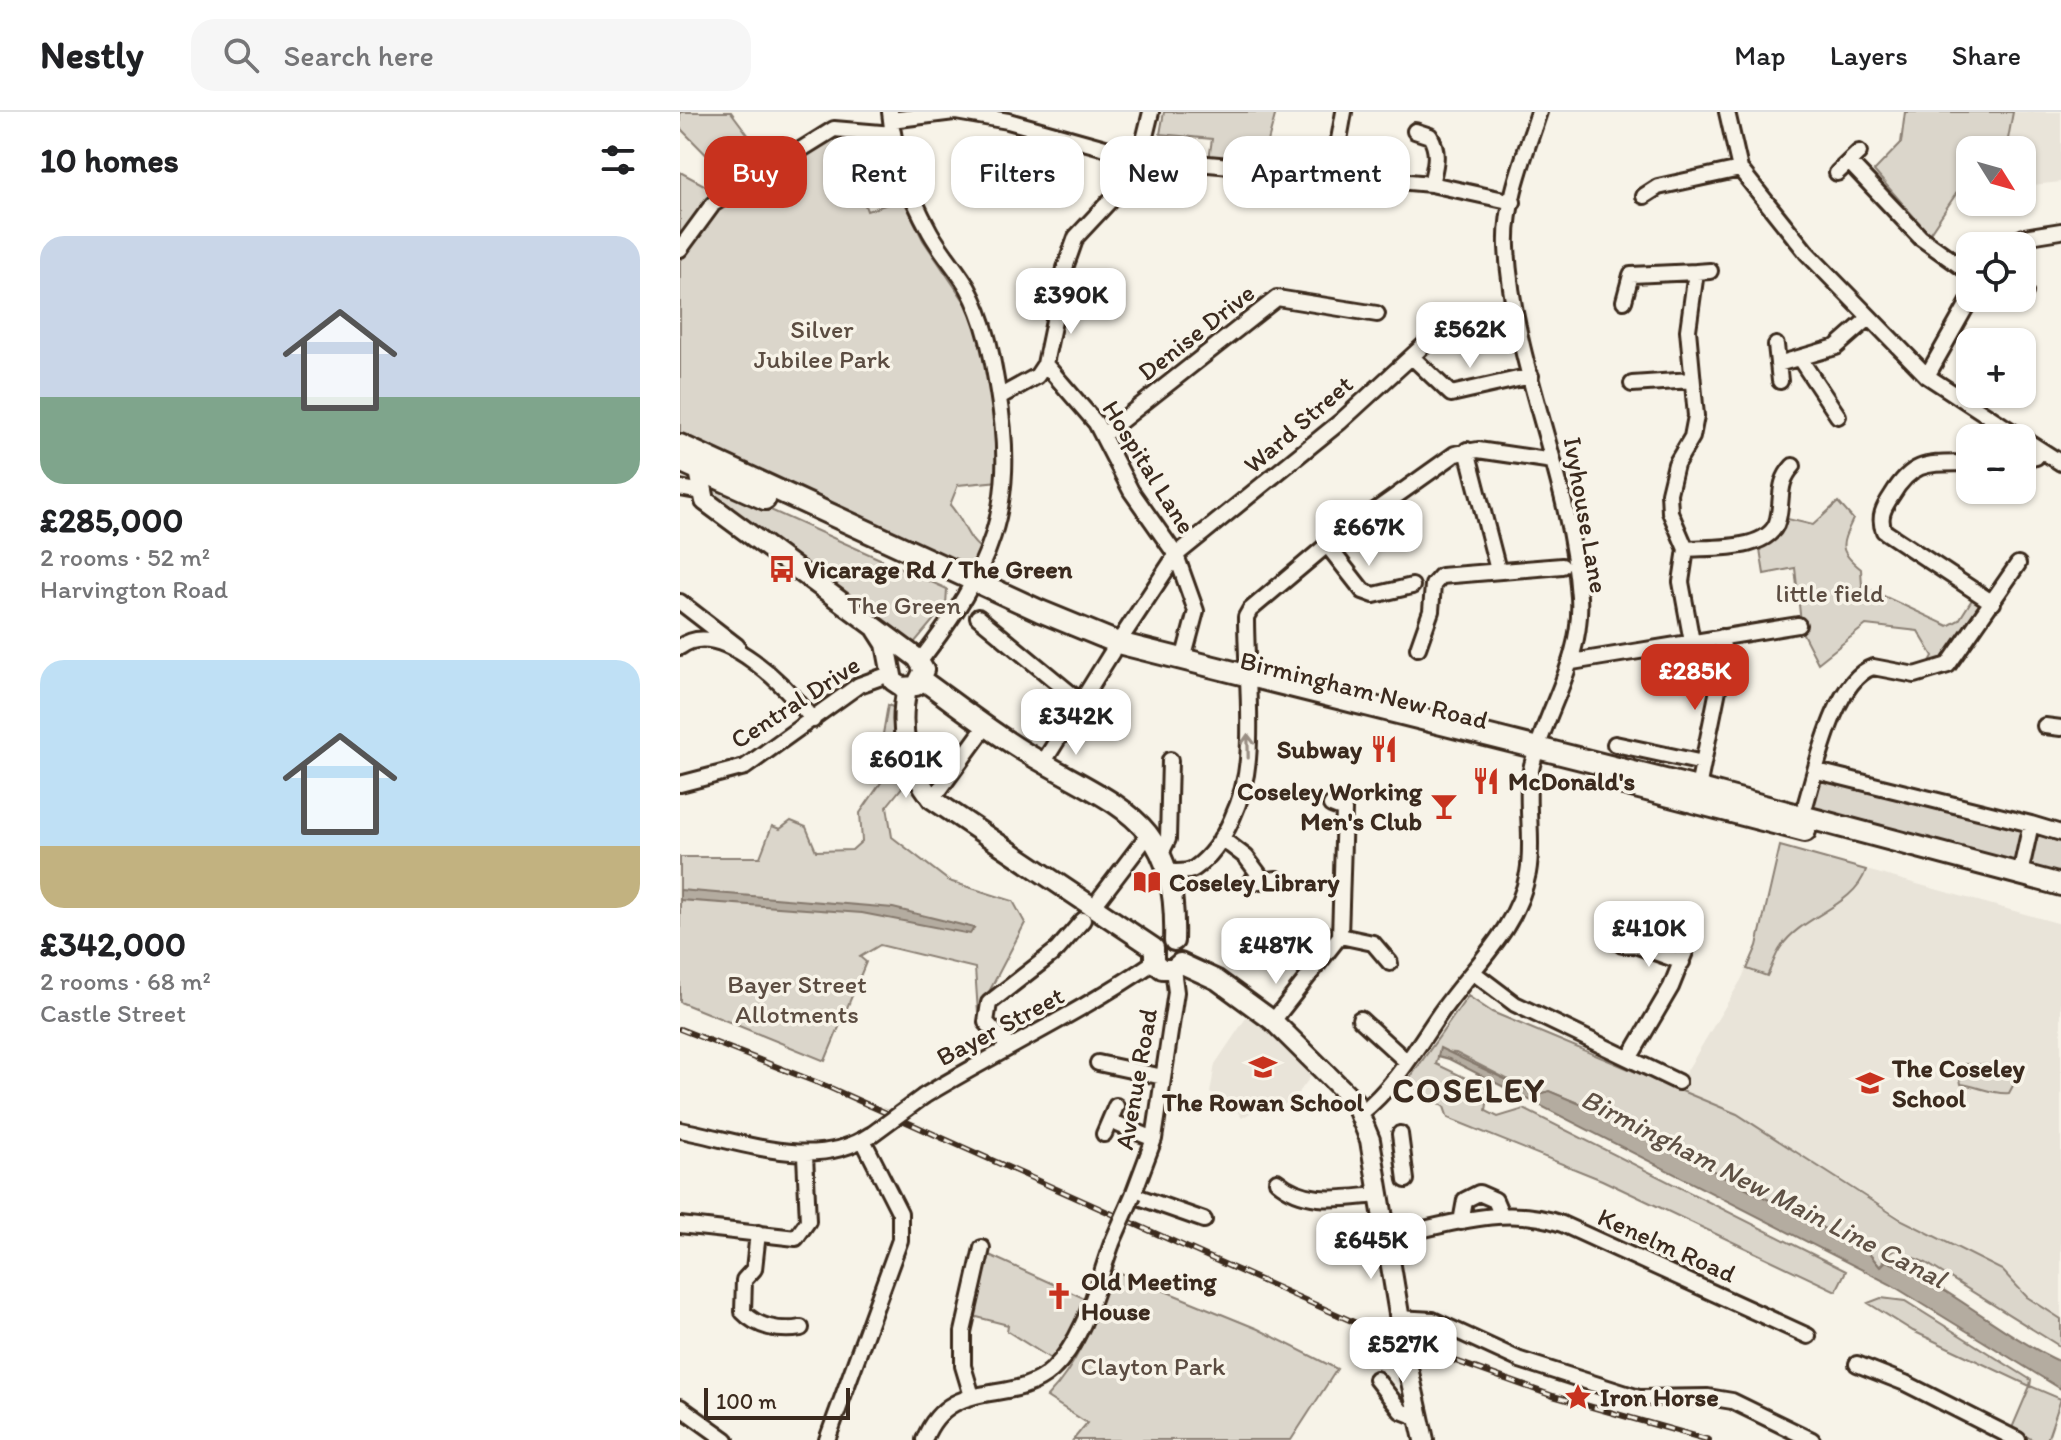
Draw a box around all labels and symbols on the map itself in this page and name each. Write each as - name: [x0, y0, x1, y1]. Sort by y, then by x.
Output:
- north arrow: [1956, 136, 2036, 216]
- pin: £390K: [1015, 268, 1127, 336]
- street label: Denise Drive: [1131, 276, 1261, 388]
- pin: £562K: [1414, 302, 1526, 370]
- park label: Silver Jubilee Park: [754, 313, 891, 375]
- street label: Ward Street: [1237, 368, 1359, 480]
- street label: Hospital Lane: [1095, 394, 1203, 540]
- street label: Ivyhouse Lane: [1557, 434, 1615, 596]
- pin: £667K: [1313, 500, 1425, 568]
- place label: Vicarage Rd / The Green: [804, 553, 1073, 585]
- bus stop icon: Vicarage Rd / The Green: [767, 554, 797, 584]
- park label: little field: [1776, 577, 1885, 609]
- park label: The Green: [847, 589, 961, 621]
- street label: Birmingham New Road: [1237, 644, 1491, 736]
- pin: £285K: [1639, 644, 1751, 712]
- street label: Central Drive: [724, 648, 866, 756]
- pin: £342K: [1020, 689, 1132, 757]
- pin: £601K: [850, 732, 962, 800]
- one-way arrow: [1240, 733, 1255, 760]
- place label: Subway: [1277, 733, 1363, 765]
- restaurant icon: Subway: [1369, 734, 1399, 764]
- place label: McDonald's: [1508, 765, 1635, 797]
- restaurant icon: McDonald's: [1471, 766, 1501, 796]
- place label: Coseley Working Men's Club: [1237, 775, 1423, 837]
- bar icon: Coseley Working Men's Club: [1429, 791, 1459, 821]
- place label: Coseley Library: [1169, 866, 1340, 898]
- library icon: Coseley Library: [1132, 867, 1162, 897]
- pin: £410K: [1593, 901, 1705, 969]
- pin: £487K: [1220, 918, 1332, 986]
- park label: Bayer Street Allotments: [727, 968, 867, 1030]
- street label: Bayer Street: [931, 979, 1069, 1073]
- street label: Avenue Road: [1108, 1005, 1164, 1152]
- school or university icon: The Rowan School: [1248, 1052, 1278, 1082]
- place label: The Coseley School: [1891, 1052, 2026, 1114]
- school or university icon: The Coseley School: [1855, 1068, 1885, 1098]
- district label: COSELEY: [1392, 1070, 1546, 1111]
- water label: Birmingham New Main Line Canal: [1576, 1081, 1954, 1296]
- place label: The Rowan School: [1161, 1086, 1365, 1118]
- street label: Kenelm Road: [1593, 1200, 1742, 1290]
- pin: £645K: [1315, 1213, 1427, 1281]
- place label: Old Meeting House: [1081, 1265, 1217, 1327]
- church icon: Old Meeting House: [1044, 1281, 1074, 1311]
- pin: £527K: [1347, 1317, 1459, 1385]
- park label: Clayton Park: [1081, 1350, 1226, 1382]
- place label: Iron Horse: [1600, 1381, 1719, 1413]
- place icon: Iron Horse: [1563, 1382, 1593, 1412]
- scale bar: [704, 1384, 850, 1420]

